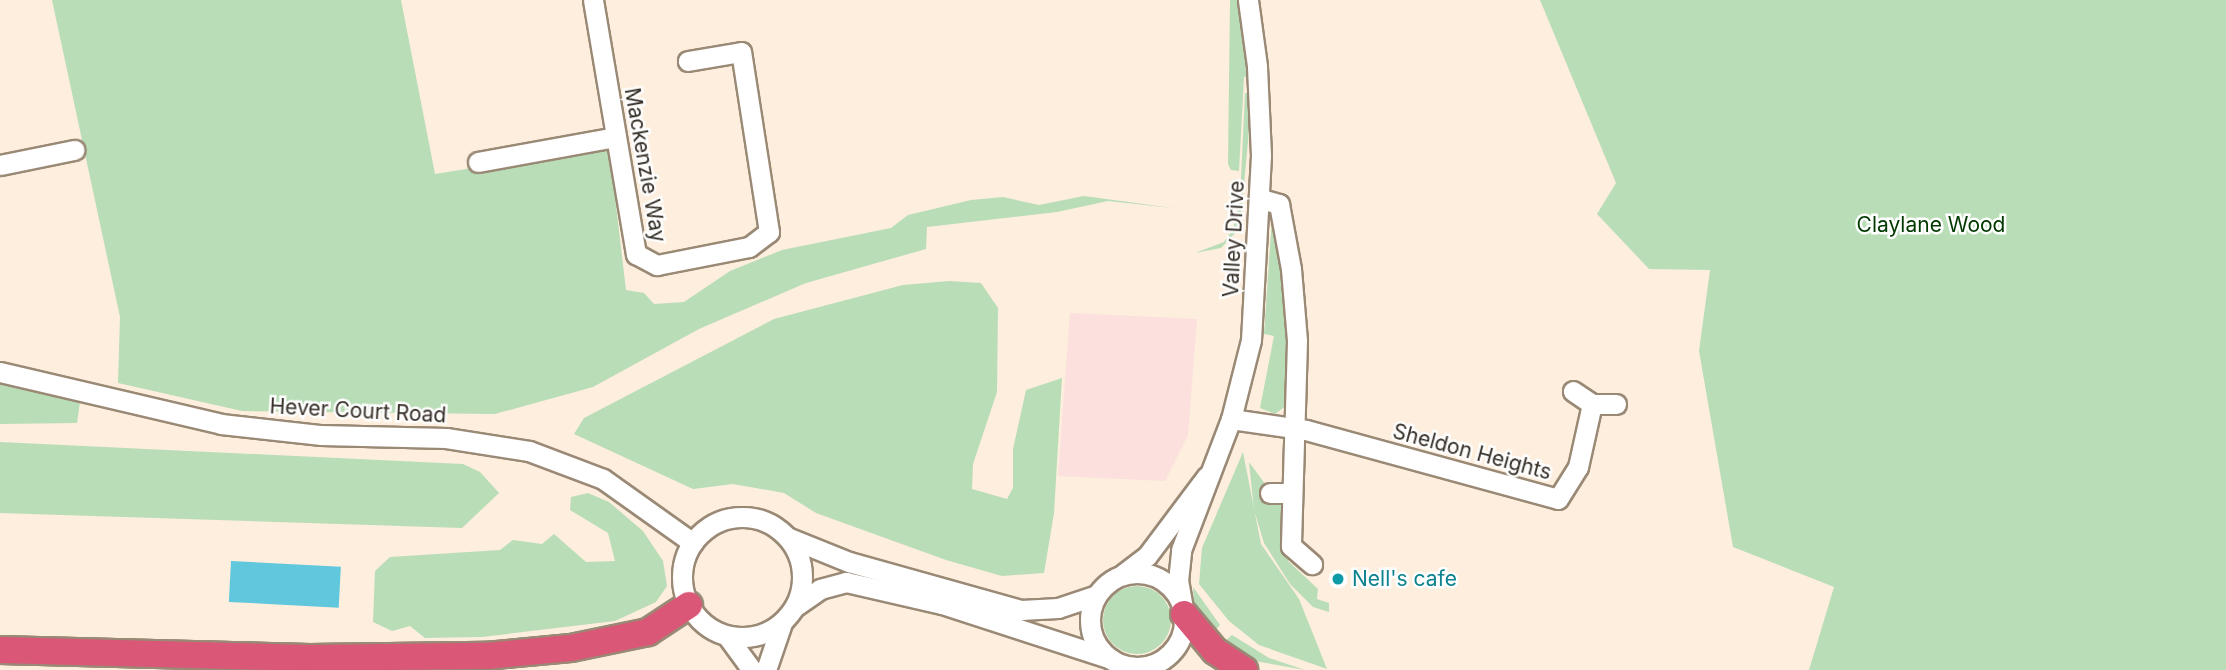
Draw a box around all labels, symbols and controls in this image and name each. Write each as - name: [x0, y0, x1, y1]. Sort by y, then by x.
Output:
- street label: Mackenzie Way: [619, 86, 671, 244]
- street label: Valley Drive: [1218, 180, 1250, 298]
- park label: Claylane Wood: [1857, 212, 2005, 238]
- street label: Hever Court Road: [269, 394, 447, 428]
- street label: Sheldon Heights: [1390, 419, 1554, 485]
- place label: Nell's cafe: [1352, 566, 1457, 592]
- marker: Nell's cafe: [1330, 571, 1346, 587]

